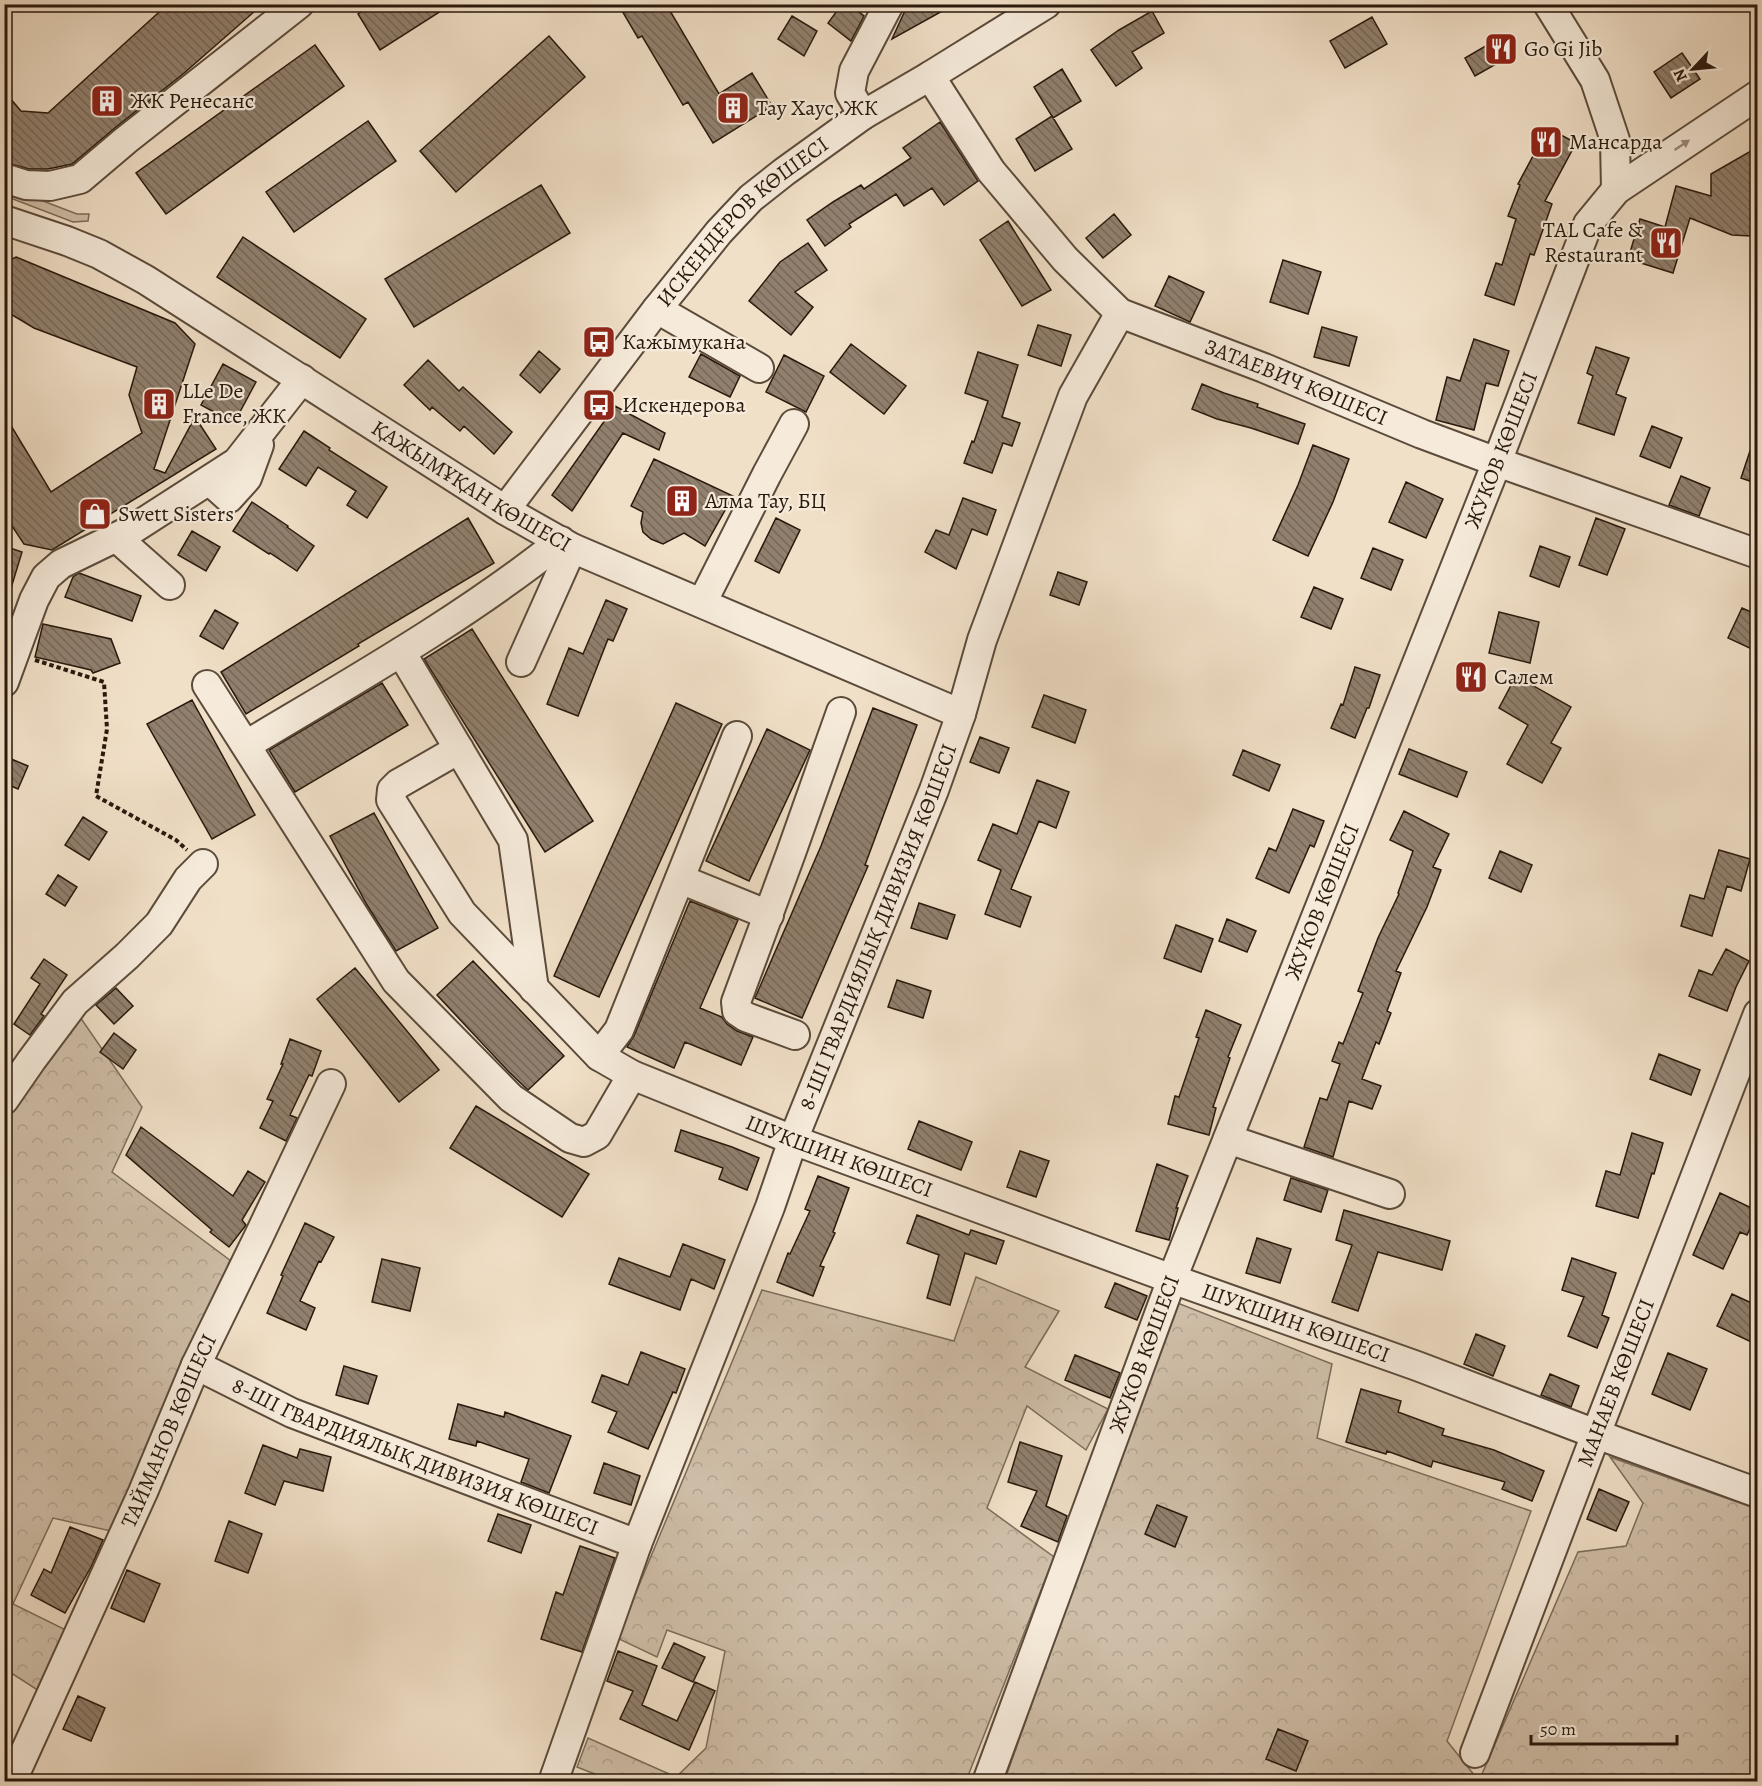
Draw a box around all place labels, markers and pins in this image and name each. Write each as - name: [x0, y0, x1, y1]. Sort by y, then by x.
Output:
- restaurant icon: Go Gi Jib: [1483, 31, 1519, 67]
- place label: Go Gi Jib: [1524, 34, 1602, 64]
- building icon: ЖК Ренесанс: [89, 83, 125, 119]
- place label: ЖК Ренесанс: [130, 86, 254, 116]
- building icon: Тау Хаус, ЖК: [715, 90, 751, 126]
- place label: Тау Хаус, ЖК: [756, 93, 878, 123]
- restaurant icon: Мансарда: [1528, 124, 1564, 160]
- place label: Мансарда: [1569, 127, 1663, 157]
- place label: TAL Cafe & Restaurant: [1543, 215, 1644, 270]
- restaurant icon: TAL Cafe & Restaurant: [1648, 225, 1684, 261]
- bus stop icon: Кажымукана: [581, 324, 617, 360]
- place label: Кажымукана: [622, 327, 747, 357]
- place label: LLe De France, ЖК: [182, 376, 286, 431]
- building icon: LLe De France, ЖК: [141, 386, 177, 422]
- bus stop icon: Искендерова: [581, 387, 617, 423]
- place label: Искендерова: [622, 390, 746, 420]
- building icon: Алма Тау, БЦ: [664, 483, 700, 519]
- place label: Алма Тау, БЦ: [704, 486, 826, 516]
- shop icon: Swett Sisters: [77, 496, 113, 532]
- place label: Swett Sisters: [118, 499, 234, 529]
- restaurant icon: Салем: [1453, 659, 1489, 695]
- place label: Салем: [1494, 662, 1554, 692]

